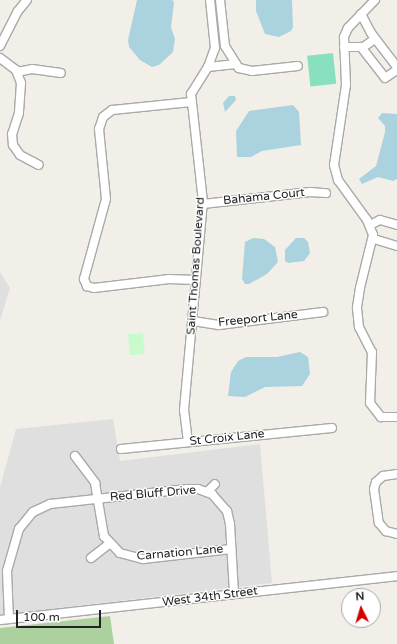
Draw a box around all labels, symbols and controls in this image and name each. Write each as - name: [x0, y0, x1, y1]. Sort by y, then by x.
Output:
- street label: Bahama Court: [223, 186, 305, 208]
- street label: Saint Thomas Boulevard: [184, 197, 208, 335]
- street label: Freeport Lane: [218, 308, 298, 330]
- street label: St Croix Lane: [189, 427, 265, 449]
- street label: Red Bluff Drive: [109, 483, 197, 505]
- street label: Carnation Lane: [136, 542, 224, 564]
- street label: West 34th Street: [161, 584, 259, 610]
- north arrow: [341, 588, 381, 628]
- text: N: [355, 590, 365, 603]
- scale bar: [18, 602, 103, 628]
- text: 100 m: [23, 610, 60, 624]

